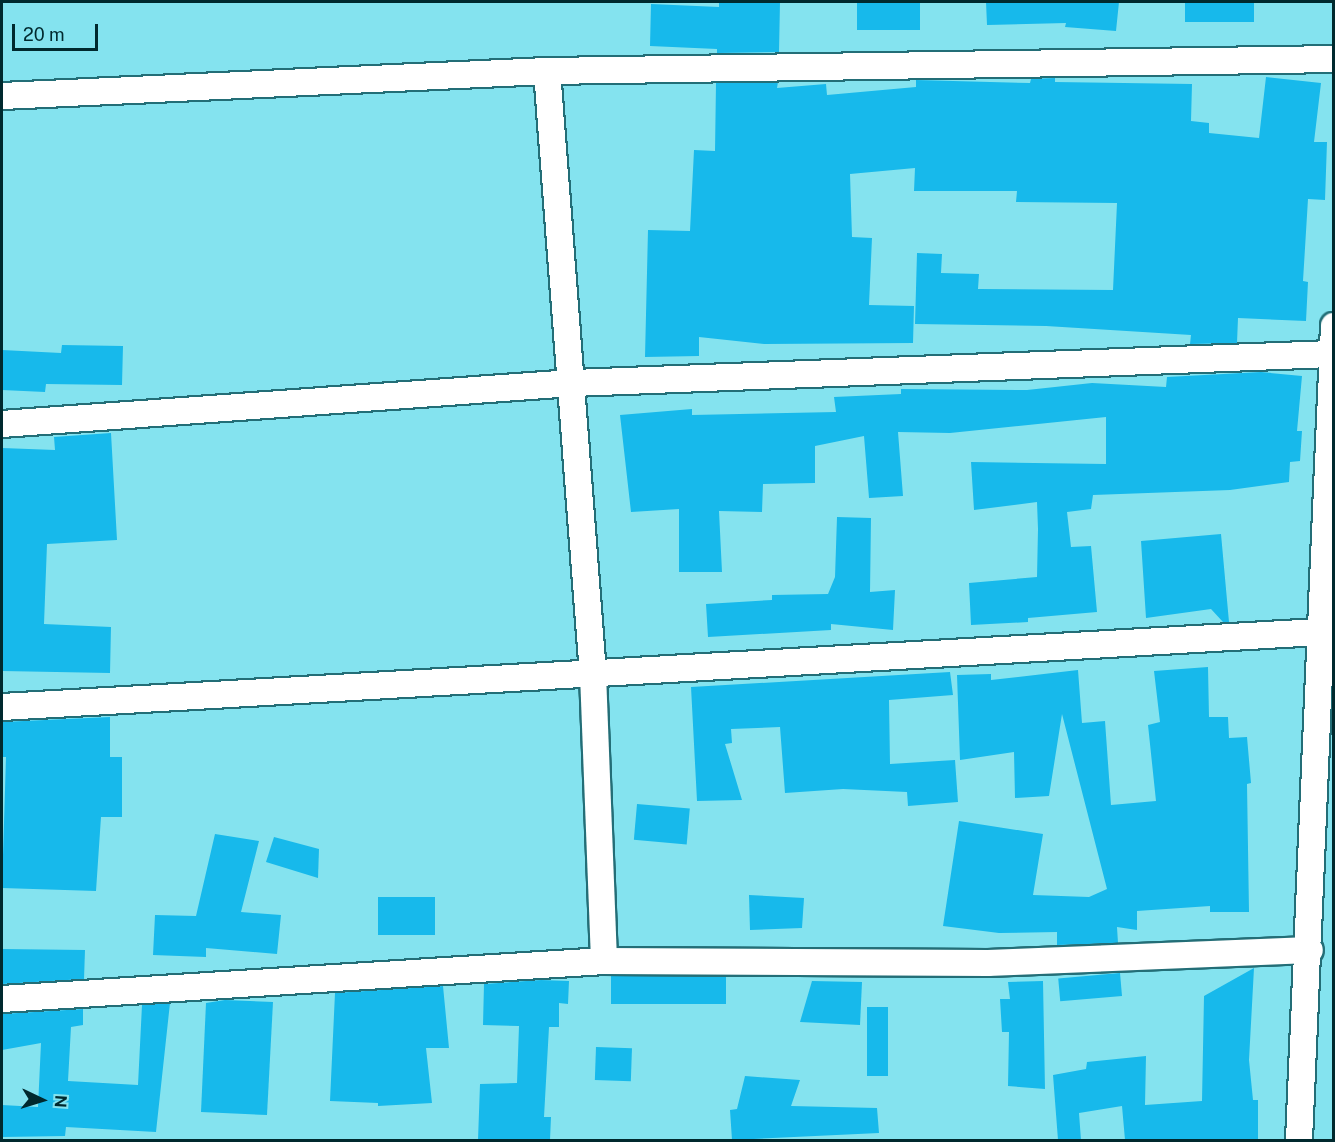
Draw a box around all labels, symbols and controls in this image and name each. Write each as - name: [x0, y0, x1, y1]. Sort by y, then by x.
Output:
- scale bar: [15, 12, 100, 50]
- text: 20 m: [23, 24, 65, 45]
- north arrow: [12, 1070, 72, 1130]
- text: N: [51, 1094, 70, 1108]

